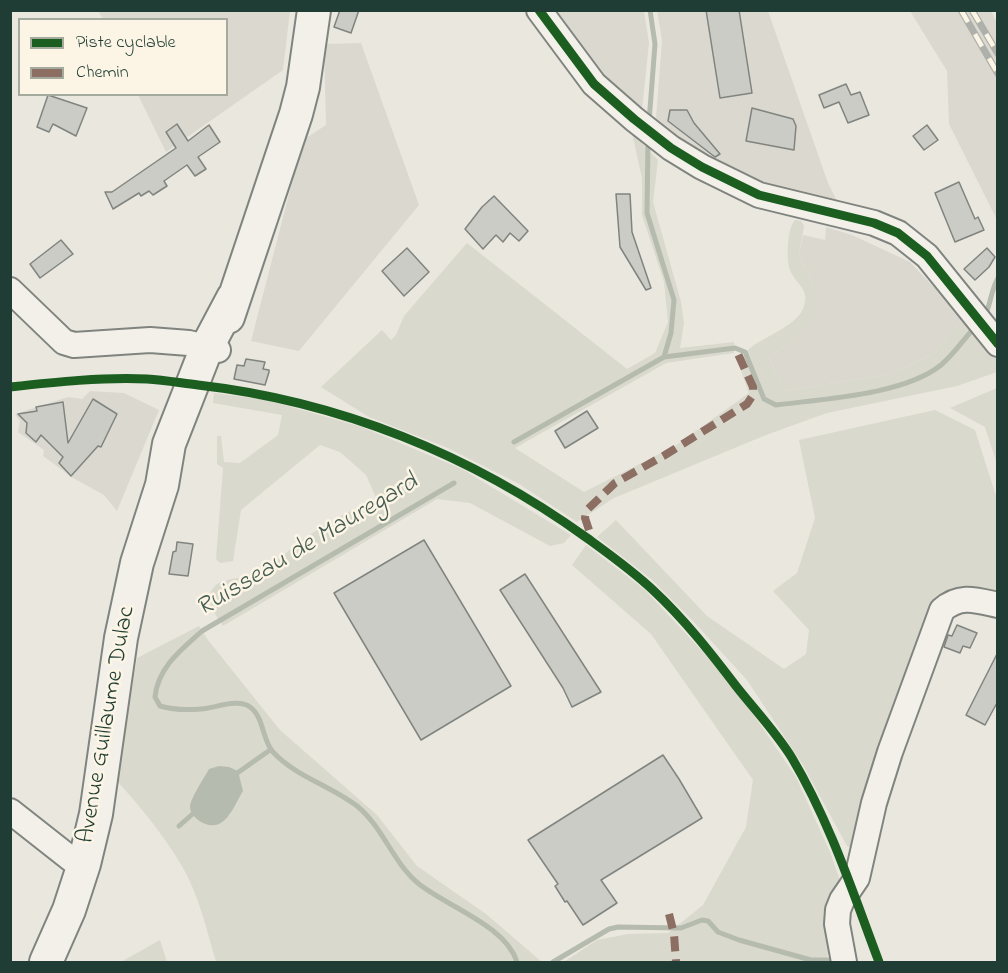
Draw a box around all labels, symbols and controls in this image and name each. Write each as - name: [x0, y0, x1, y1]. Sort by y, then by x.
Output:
- legend: [18, 18, 228, 96]
- text: Piste cyclable: [76, 30, 176, 56]
- text: Chemin: [76, 60, 129, 86]
- water label: Ruisseau de Mauregard: [192, 469, 424, 625]
- street label: Avenue Guillaume Dulac: [73, 604, 143, 846]

